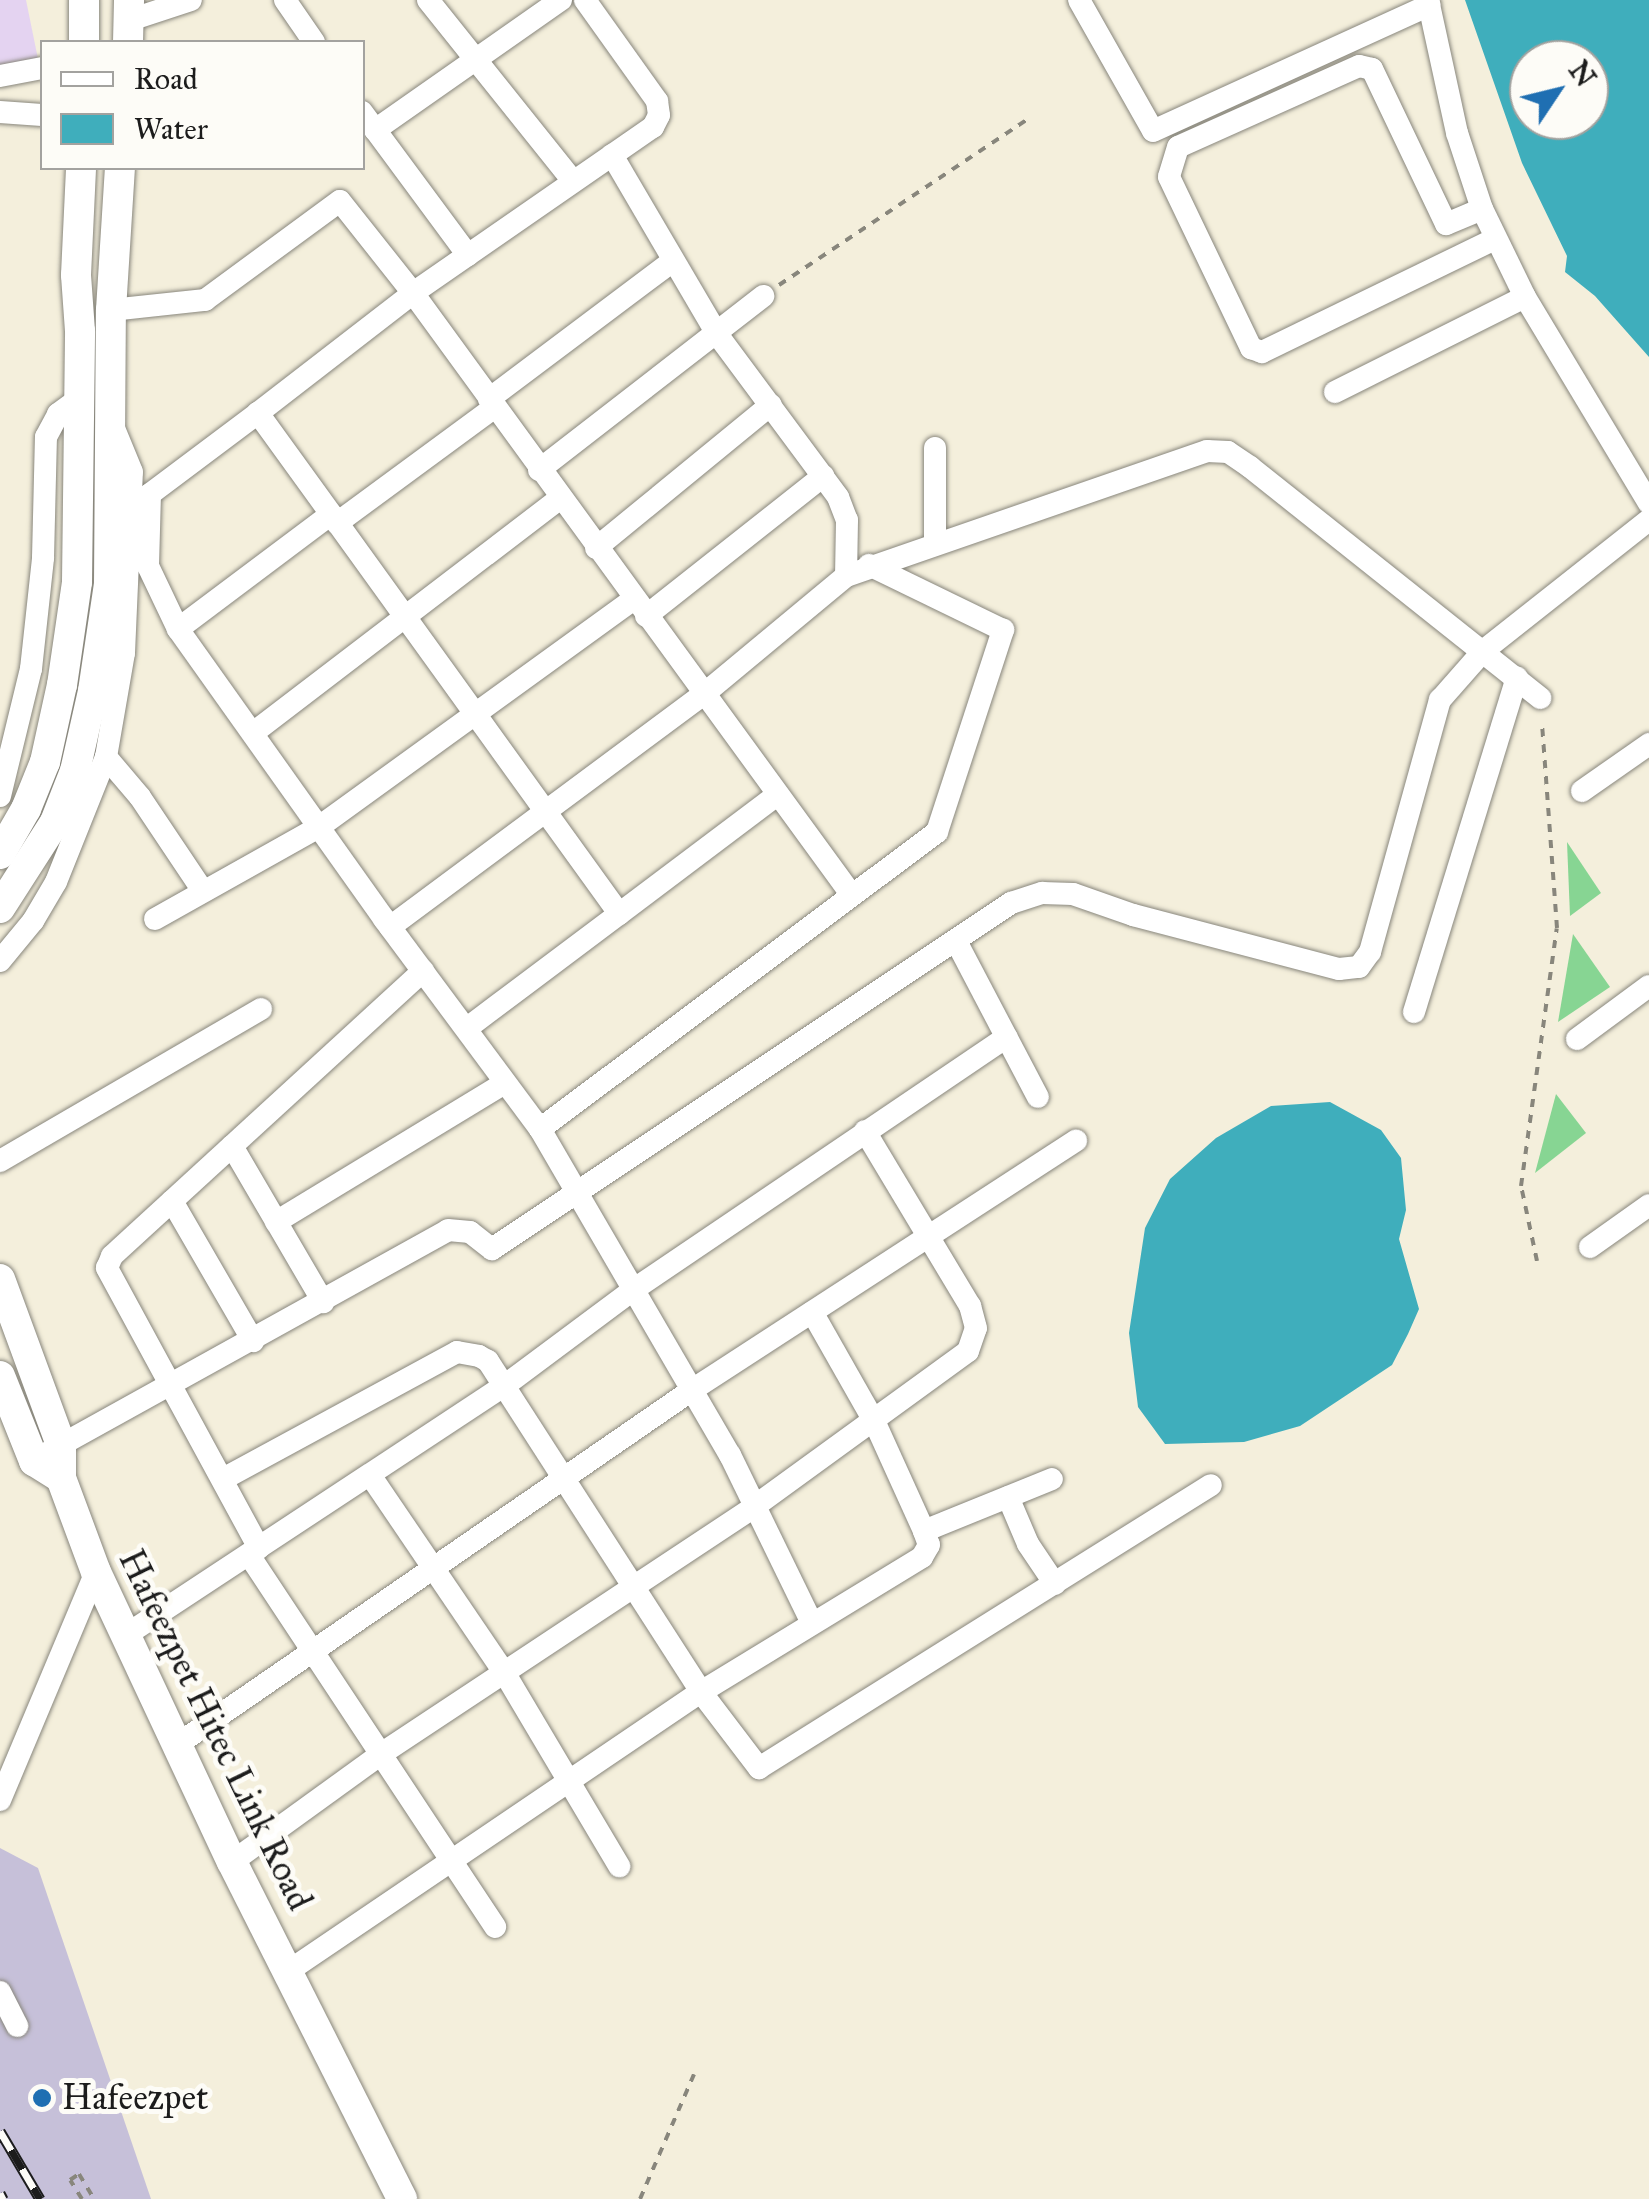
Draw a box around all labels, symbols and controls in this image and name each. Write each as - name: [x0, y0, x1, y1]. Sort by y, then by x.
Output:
- legend: [40, 40, 365, 170]
- north arrow: [1509, 40, 1609, 140]
- text: N: [1561, 54, 1603, 93]
- text: Road: [134, 61, 198, 97]
- text: Water: [134, 111, 208, 147]
- street label: Hafeezpet Hitec Link Road: [109, 1543, 321, 1917]
- place label: Hafeezpet: [62, 2077, 208, 2119]
- marker: Hafeezpet: [31, 2087, 53, 2109]

